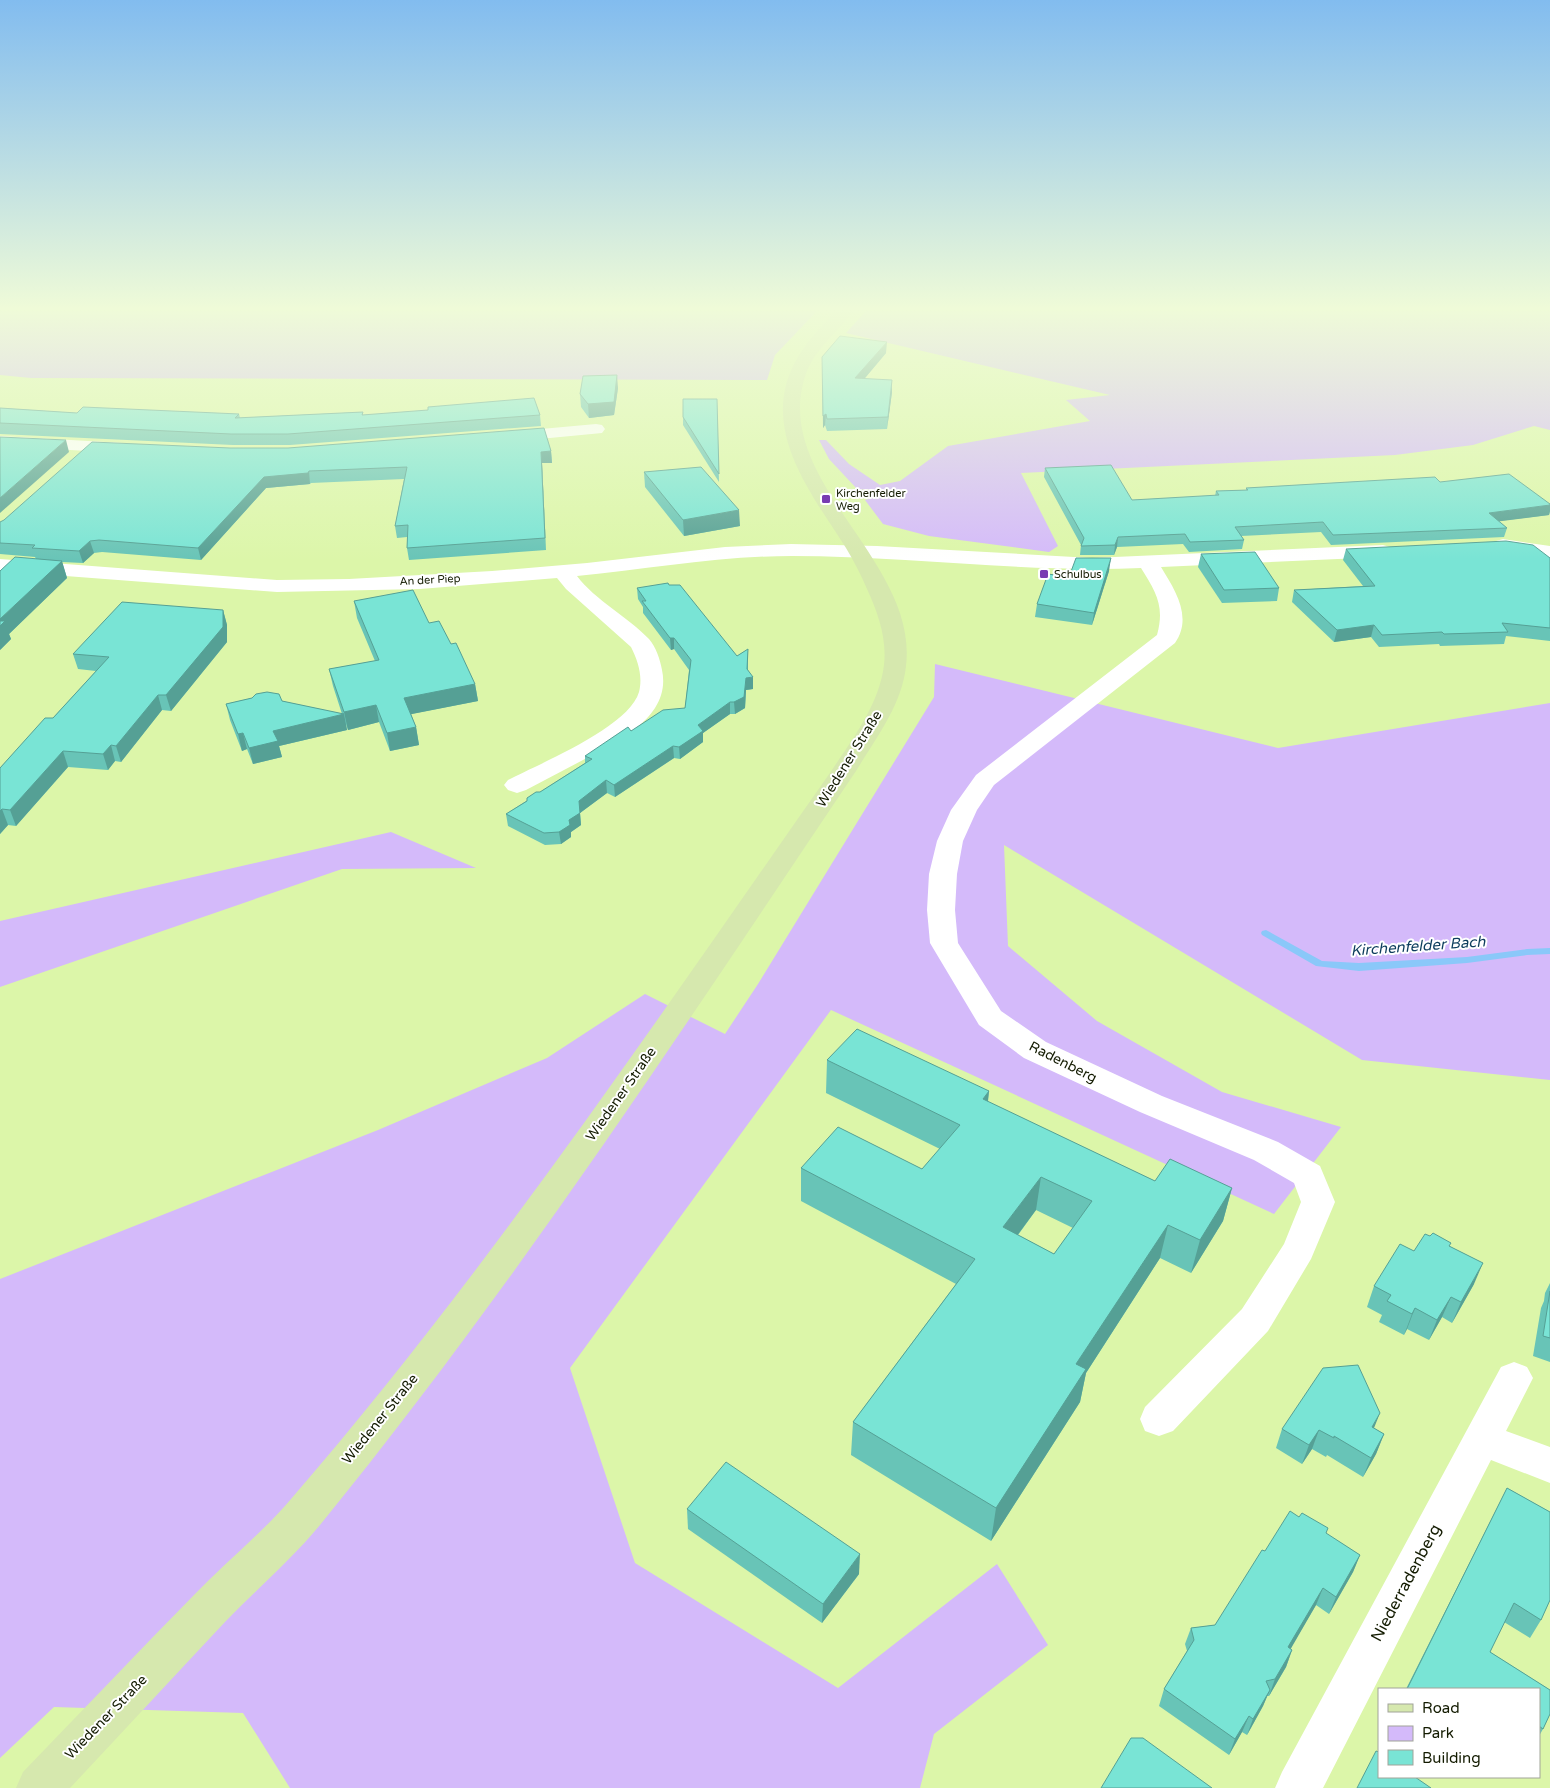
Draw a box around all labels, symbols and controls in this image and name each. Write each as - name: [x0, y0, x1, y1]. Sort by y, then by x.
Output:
- place label: Kirchenfelder Weg: [836, 487, 907, 513]
- marker: Kirchenfelder Weg: [820, 493, 832, 505]
- marker: Schulbus: [1038, 568, 1050, 580]
- place label: Schulbus: [1054, 568, 1102, 581]
- street label: An der Piep: [399, 572, 461, 588]
- street label: Wiedener Straße: [812, 707, 886, 811]
- water label: Kirchenfelder Bach: [1350, 932, 1487, 960]
- street label: Radenberg: [1026, 1038, 1100, 1086]
- street label: Wiedener Straße: [582, 1044, 660, 1144]
- street label: Wiedener Straße: [338, 1370, 422, 1467]
- street label: Niederradenberg: [1367, 1521, 1445, 1645]
- street label: Wiedener Straße: [61, 1671, 151, 1763]
- legend: [1378, 1688, 1540, 1778]
- text: Road: [1422, 1699, 1460, 1717]
- text: Park: [1422, 1724, 1454, 1742]
- text: Building: [1422, 1749, 1481, 1767]

